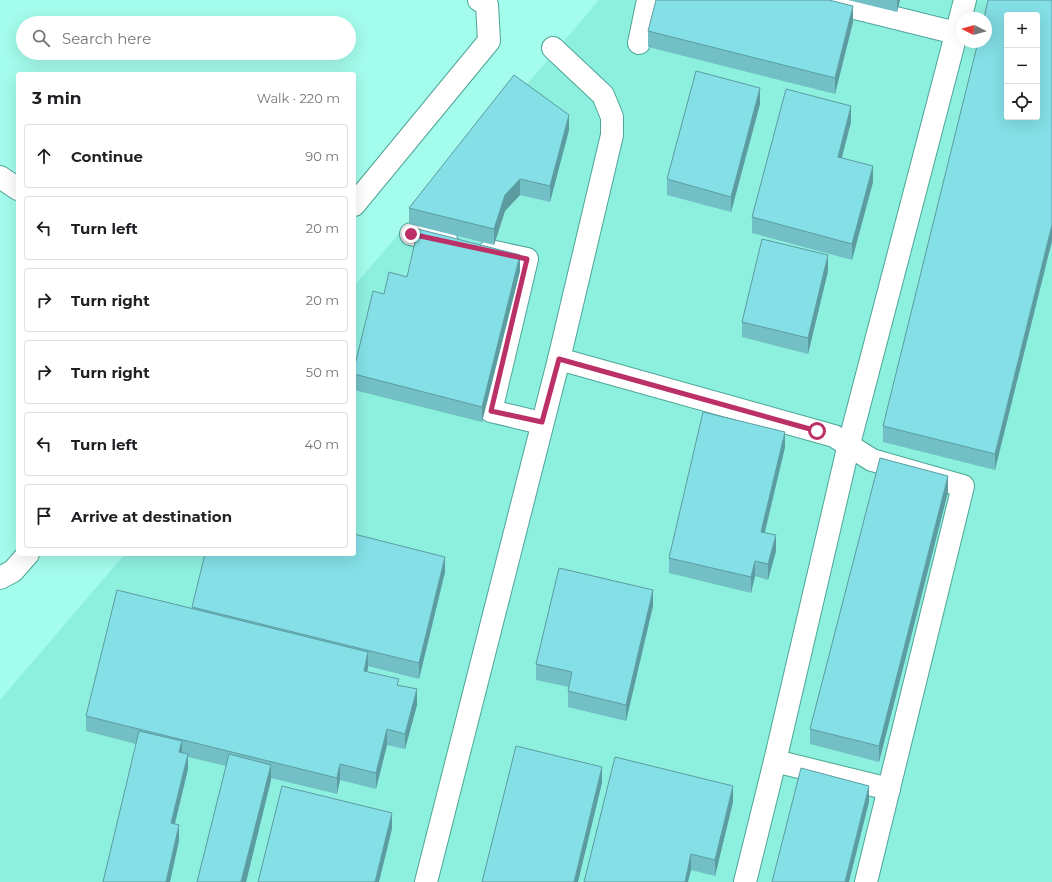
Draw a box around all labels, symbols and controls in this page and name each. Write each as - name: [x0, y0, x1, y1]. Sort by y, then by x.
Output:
- north arrow: [956, 12, 992, 48]
- map controls: [1004, 12, 1040, 120]
- button: +: [1004, 12, 1040, 48]
- search box: [16, 16, 356, 60]
- icon: search: [30, 27, 52, 49]
- text: Search here: [62, 29, 151, 48]
- button: −: [1004, 48, 1040, 84]
- button: locate: [1004, 84, 1040, 120]
- text: 3 min: [32, 88, 82, 108]
- text: Walk · 220 m: [257, 90, 340, 106]
- icon: ahead: [33, 145, 55, 167]
- text: Continue: [71, 147, 143, 166]
- text: 90 m: [305, 148, 339, 164]
- icon: left: [33, 217, 55, 239]
- text: Turn left: [71, 219, 138, 238]
- text: 20 m: [306, 220, 339, 236]
- route end: [402, 225, 420, 243]
- icon: right: [33, 289, 55, 311]
- text: Turn right: [71, 291, 150, 310]
- text: 20 m: [306, 292, 339, 308]
- icon: right: [33, 361, 55, 383]
- text: Turn right: [71, 363, 150, 382]
- text: 50 m: [306, 364, 339, 380]
- route start: [808, 422, 826, 440]
- icon: left: [33, 433, 55, 455]
- text: Turn left: [71, 435, 138, 454]
- text: 40 m: [305, 436, 339, 452]
- icon: arrive: [33, 505, 55, 527]
- text: Arrive at destination: [71, 507, 232, 526]

